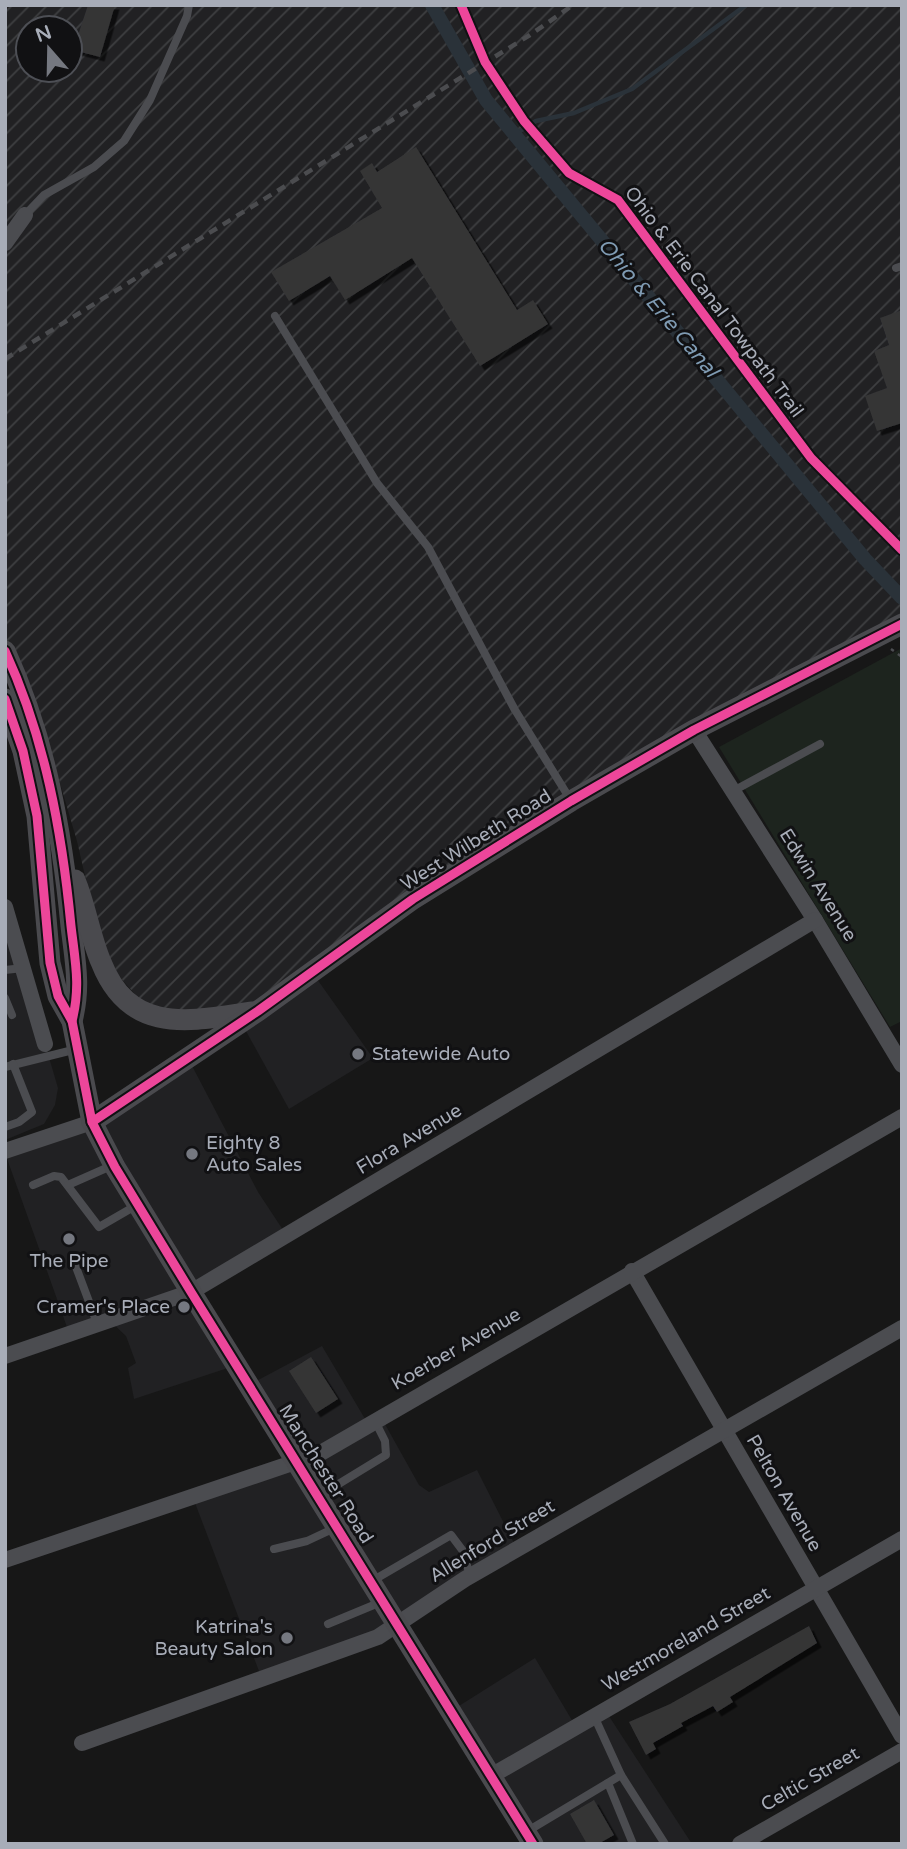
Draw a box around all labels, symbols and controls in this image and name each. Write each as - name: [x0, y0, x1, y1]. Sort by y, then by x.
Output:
- north arrow: [14, 14, 84, 84]
- text: N: [33, 21, 54, 47]
- street label: Ohio & Erie Canal Towpath Trail: [620, 182, 808, 422]
- water label: Ohio & Erie Canal: [592, 233, 724, 383]
- street label: West Wilbeth Road: [397, 785, 555, 895]
- street label: Edwin Avenue: [775, 825, 861, 945]
- place label: Statewide Auto: [372, 1043, 510, 1065]
- marker: Statewide Auto: [350, 1046, 366, 1062]
- street label: Flora Avenue: [353, 1099, 465, 1179]
- place label: Eighty 8 Auto Sales: [206, 1132, 302, 1176]
- marker: Eighty 8 Auto Sales: [184, 1146, 200, 1162]
- marker: The Pipe: [61, 1231, 77, 1247]
- place label: The Pipe: [30, 1250, 108, 1272]
- place label: Cramer's Place: [36, 1296, 170, 1318]
- marker: Cramer's Place: [176, 1299, 192, 1315]
- street label: Koerber Avenue: [388, 1303, 524, 1395]
- street label: Manchester Road: [274, 1400, 378, 1548]
- street label: Pelton Avenue: [742, 1431, 826, 1555]
- street label: Allenford Street: [425, 1495, 559, 1587]
- street label: Westmoreland Street: [598, 1582, 774, 1696]
- place label: Katrina's Beauty Salon: [154, 1616, 273, 1660]
- marker: Katrina's Beauty Salon: [279, 1630, 295, 1646]
- street label: Celtic Street: [757, 1742, 863, 1816]

